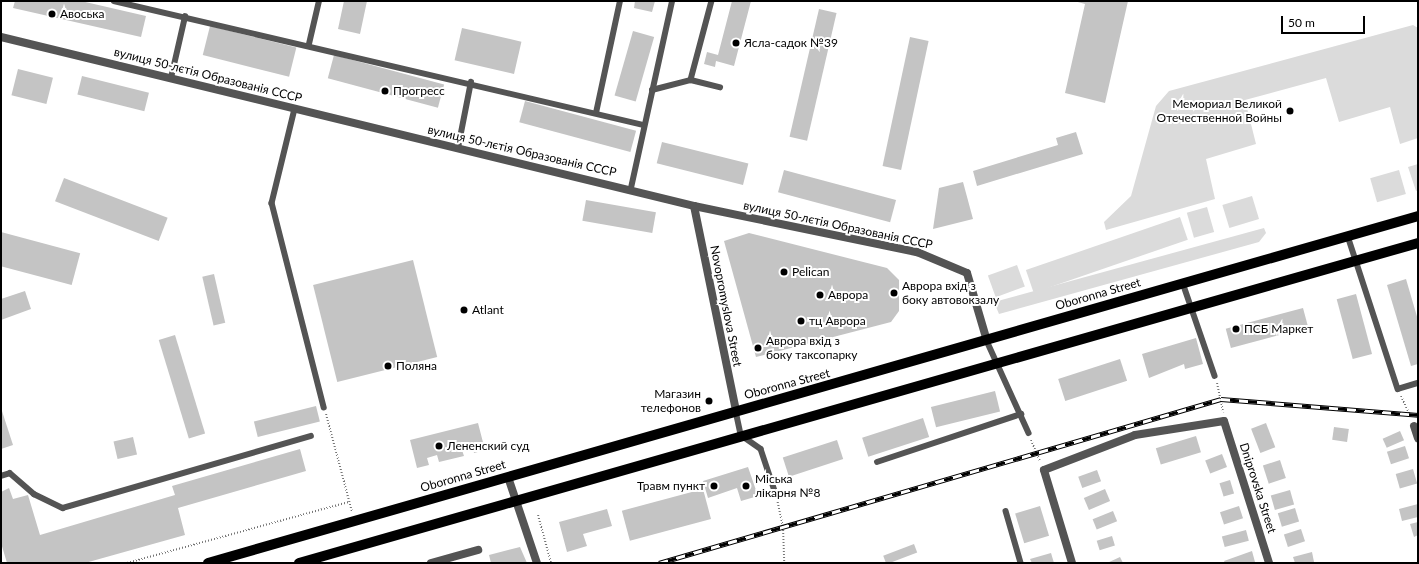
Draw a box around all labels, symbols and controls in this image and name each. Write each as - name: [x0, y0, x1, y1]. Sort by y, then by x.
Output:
- place label: Авоська: [60, 7, 104, 21]
- scale bar: [1283, 8, 1367, 34]
- marker: Авоська: [47, 9, 57, 19]
- text: 50 m: [1288, 15, 1315, 30]
- place label: Ясла-садок №39: [744, 36, 838, 50]
- marker: Ясла-садок №39: [731, 38, 741, 48]
- street label: вулиця 50-лєтія Образованія СССР: [113, 45, 303, 105]
- place label: Прогресс: [393, 84, 445, 98]
- marker: Прогресс: [380, 86, 390, 96]
- place label: Мемориал Великой Отечественной Войны: [1157, 97, 1282, 125]
- marker: Мемориал Великой Отечественной Войны: [1285, 106, 1295, 116]
- street label: вулиця 50-лєтія Образованія СССР: [426, 122, 618, 180]
- street label: вулиця 50-лєтія Образованія СССР: [742, 198, 934, 252]
- street label: Novopromyslova Street: [707, 244, 745, 368]
- place label: Pelican: [792, 265, 829, 279]
- marker: Pelican: [779, 267, 789, 277]
- street label: Oboronna Street: [1054, 275, 1142, 313]
- place label: Аврора вхід з боку автовокзалу: [902, 279, 999, 307]
- place label: Аврора: [828, 288, 868, 302]
- marker: Аврора вхід з боку автовокзалу: [889, 288, 899, 298]
- marker: Аврора: [815, 290, 825, 300]
- place label: Atlant: [472, 303, 504, 317]
- marker: Atlant: [459, 305, 469, 315]
- place label: тц Аврора: [809, 314, 866, 328]
- marker: тц Аврора: [796, 316, 806, 326]
- place label: ПСБ Маркет: [1244, 322, 1313, 336]
- marker: ПСБ Маркет: [1231, 324, 1241, 334]
- place label: Аврора вхід з боку таксопарку: [766, 334, 857, 362]
- marker: Аврора вхід з боку таксопарку: [753, 343, 763, 353]
- place label: Поляна: [396, 359, 437, 373]
- marker: Поляна: [383, 361, 393, 371]
- street label: Oboronna Street: [743, 366, 831, 402]
- place label: Магазин телефонов: [641, 387, 701, 415]
- marker: Магазин телефонов: [704, 396, 714, 406]
- place label: Лененский суд: [447, 439, 529, 453]
- marker: Лененский суд: [434, 441, 444, 451]
- street label: Dniprovska Street: [1237, 441, 1279, 535]
- street label: Oboronna Street: [419, 457, 507, 495]
- place label: Міська лікарня №8: [755, 472, 820, 500]
- place label: Травм пункт: [637, 479, 705, 493]
- marker: Травм пункт: [708, 480, 720, 492]
- marker: Міська лікарня №8: [740, 480, 752, 492]

